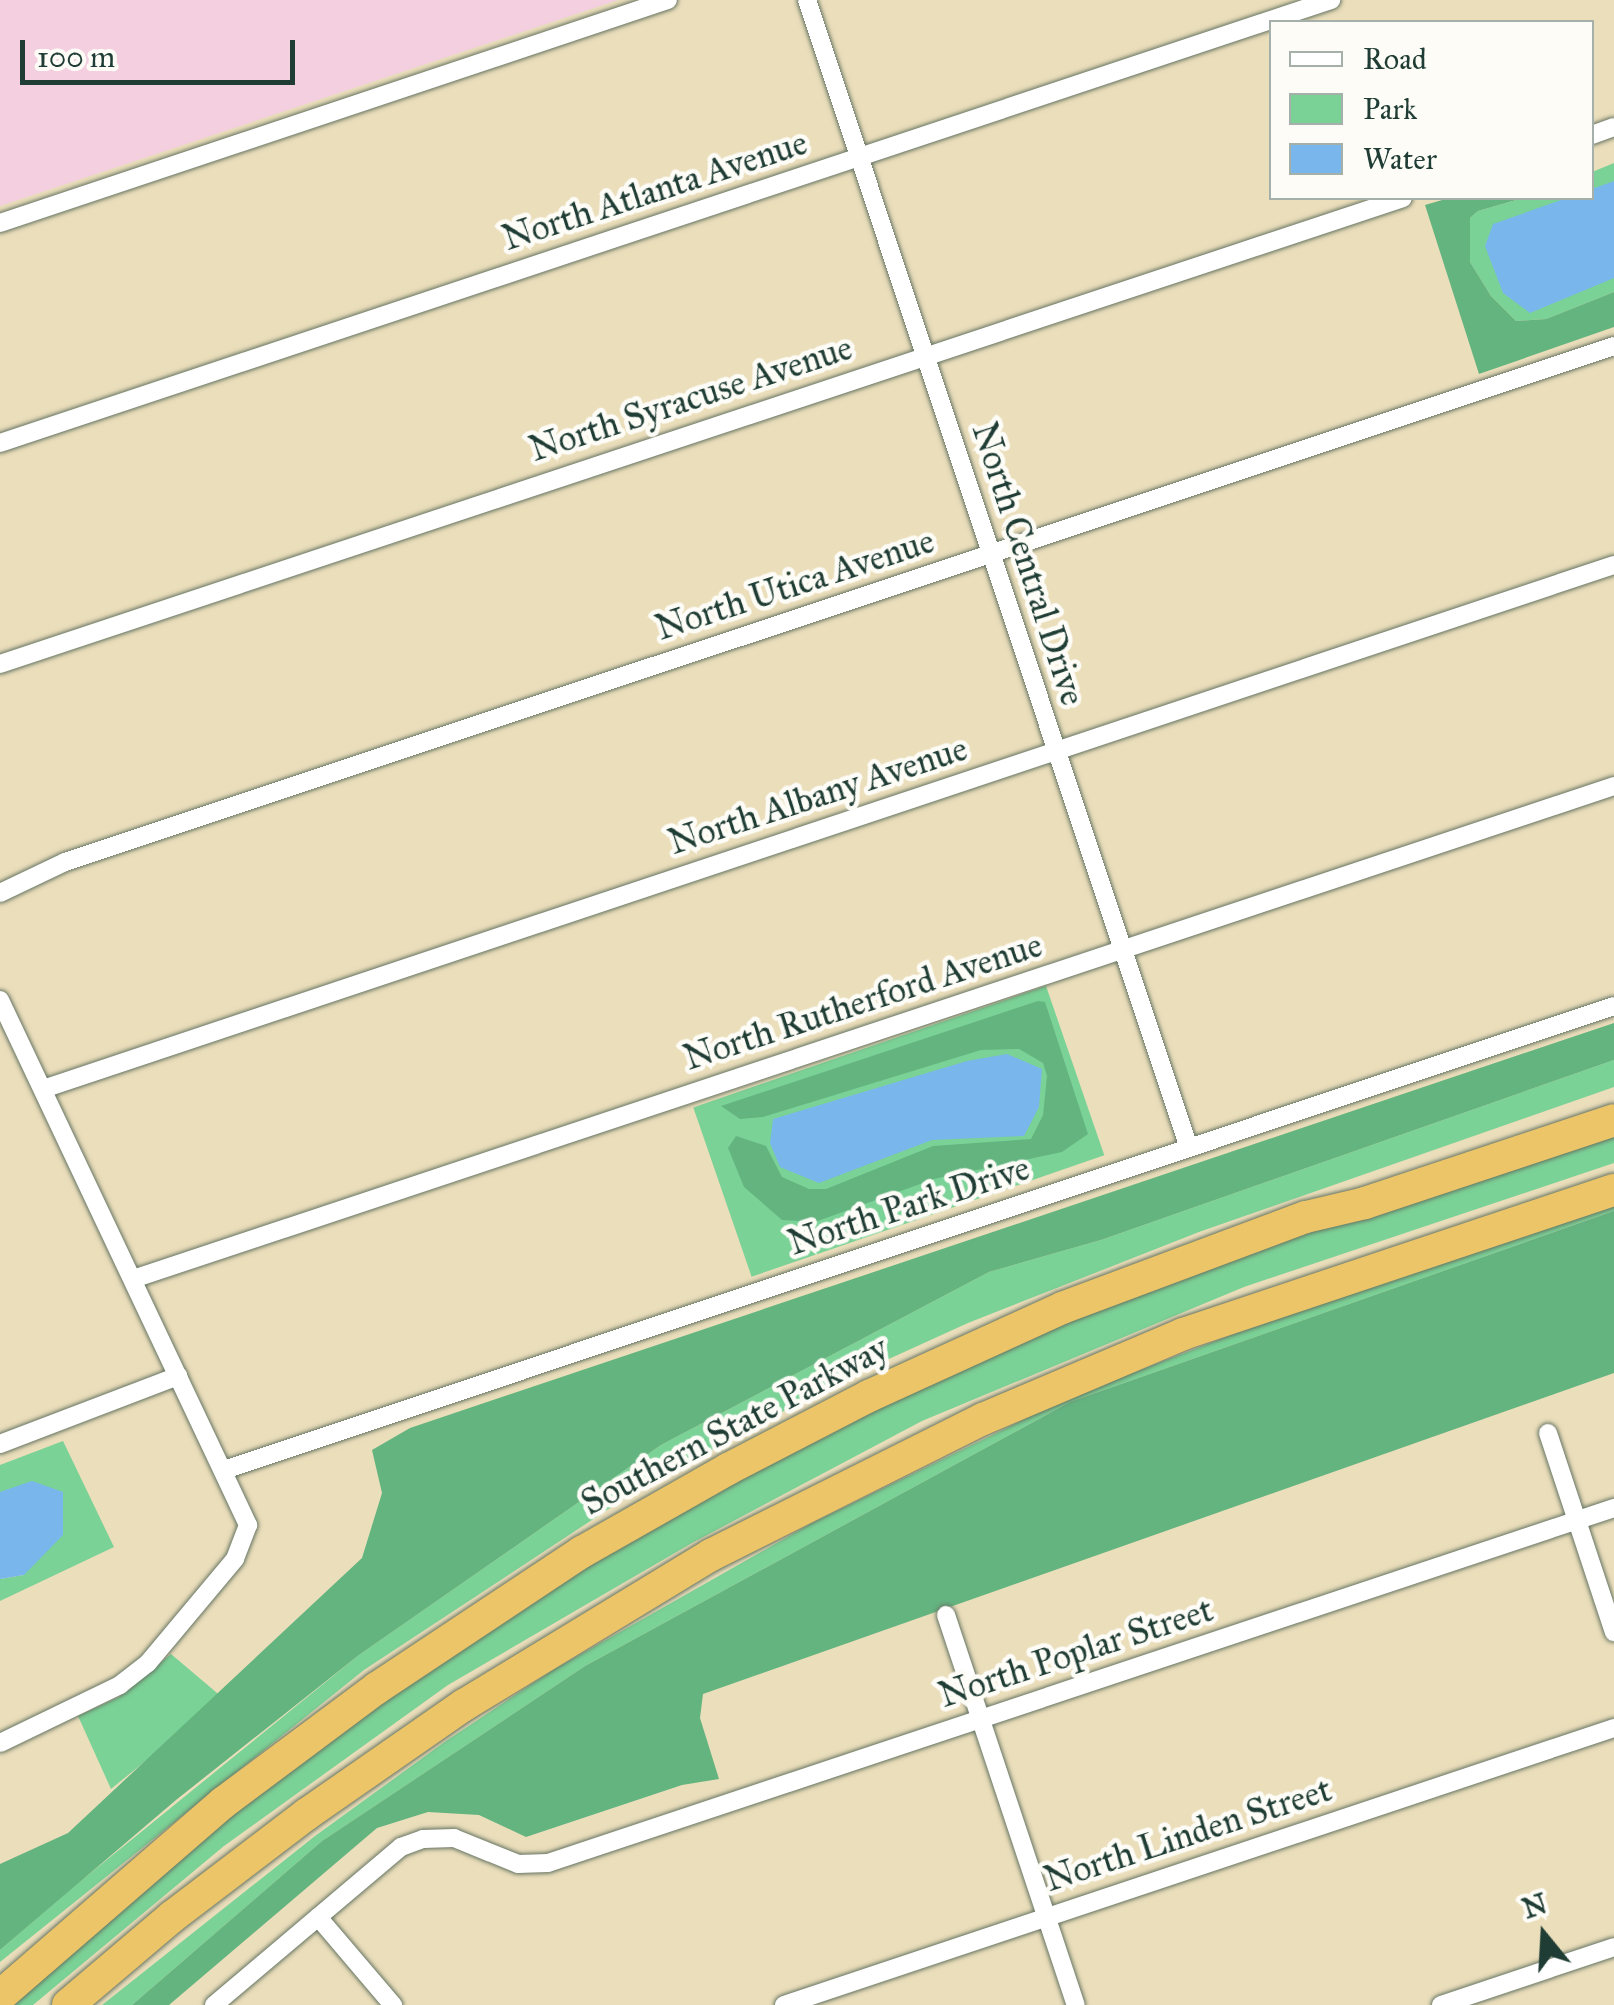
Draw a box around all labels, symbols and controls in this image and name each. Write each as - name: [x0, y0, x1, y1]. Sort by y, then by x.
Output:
- scale bar: [25, 20, 300, 82]
- legend: [1269, 20, 1594, 200]
- text: 100 m: [37, 39, 115, 75]
- text: Road: [1363, 41, 1427, 77]
- text: Park: [1363, 91, 1417, 127]
- street label: North Atlanta Avenue: [497, 122, 813, 260]
- text: Water: [1363, 141, 1437, 177]
- street label: North Syracuse Avenue: [524, 327, 858, 471]
- street label: North Central Drive: [962, 417, 1094, 711]
- street label: North Utica Avenue: [650, 520, 940, 650]
- street label: North Albany Avenue: [663, 728, 973, 864]
- street label: North Rutherford Avenue: [679, 924, 1047, 1080]
- street label: North Park Drive: [783, 1147, 1035, 1265]
- street label: Southern State Parkway: [574, 1327, 896, 1525]
- street label: North Poplar Street: [934, 1589, 1218, 1717]
- street label: North Linden Street: [1039, 1769, 1337, 1901]
- north arrow: [1494, 1885, 1594, 1985]
- text: N: [1518, 1886, 1551, 1926]

